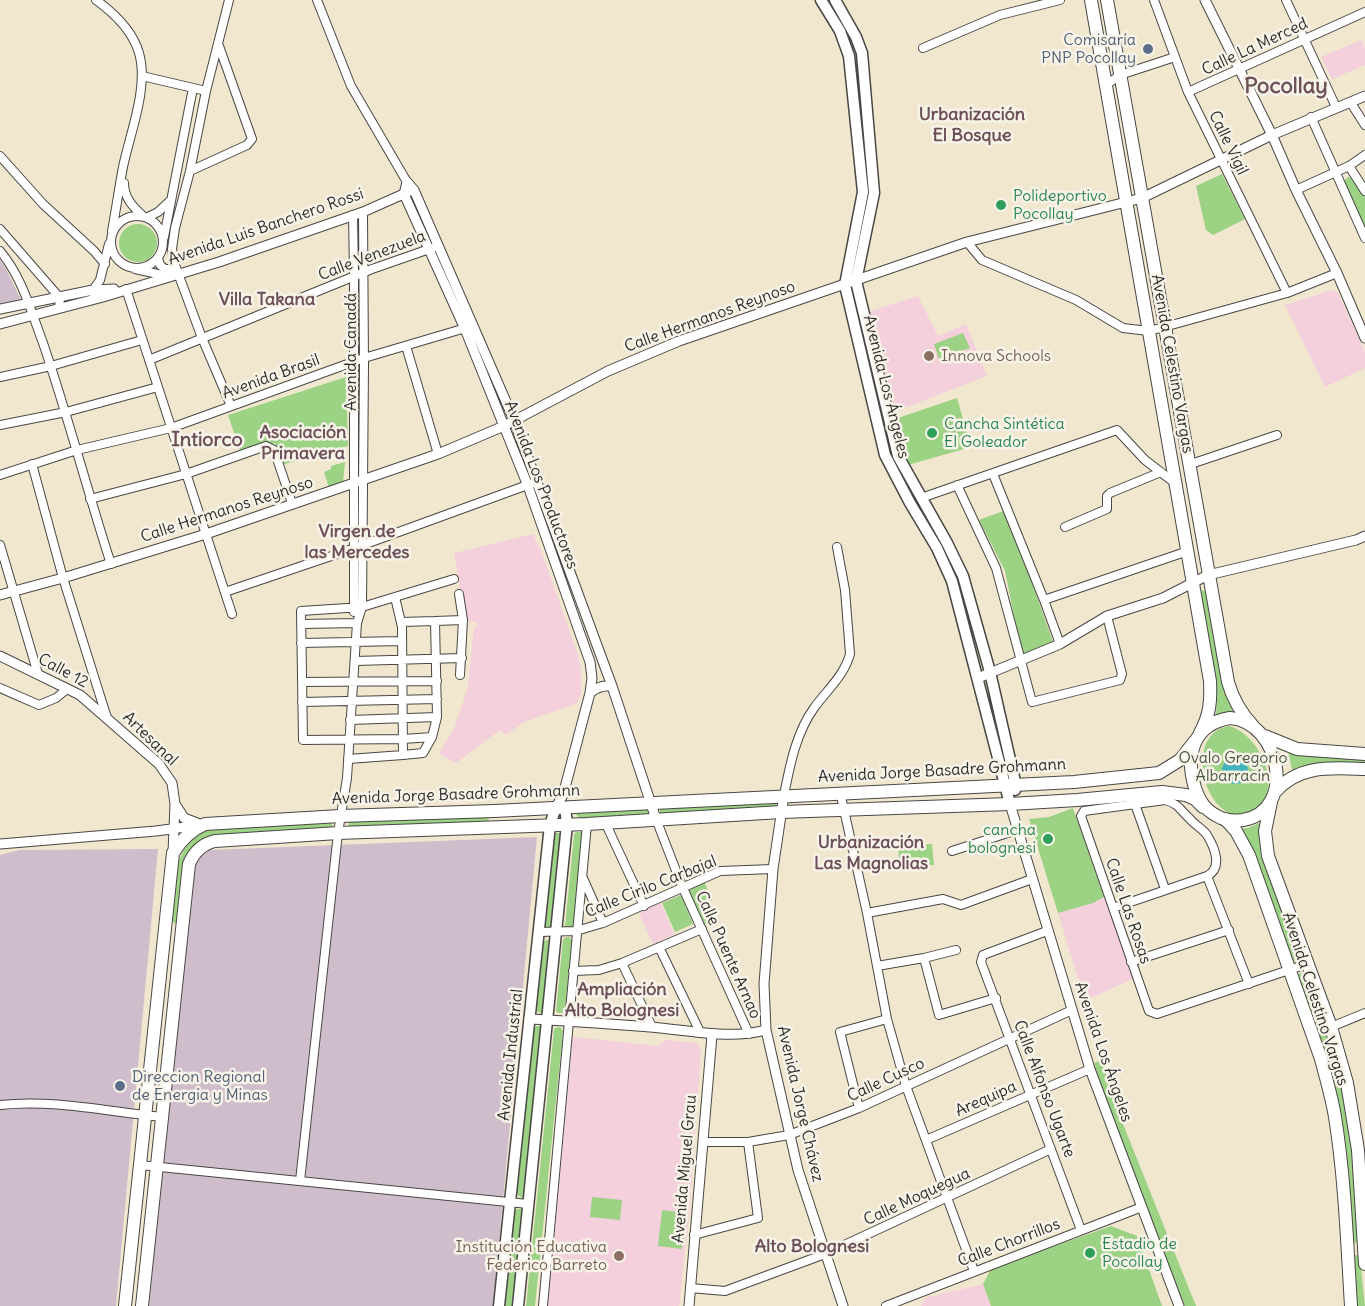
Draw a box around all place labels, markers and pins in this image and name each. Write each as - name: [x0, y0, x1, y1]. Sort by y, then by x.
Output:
- place label: Comisaría PNP Pocollay: [1041, 30, 1136, 68]
- marker: Comisaría PNP Pocollay: [1141, 42, 1155, 56]
- place label: Polideportivo Pocollay: [1013, 186, 1107, 224]
- marker: Polideportivo Pocollay: [994, 198, 1008, 212]
- place label: Innova Schools: [941, 346, 1051, 366]
- marker: Innova Schools: [922, 349, 936, 363]
- place label: Cancha Sintética El Goleador: [944, 414, 1065, 452]
- marker: Cancha Sintética El Goleador: [925, 426, 939, 440]
- place label: cancha bolognesi: [968, 820, 1036, 858]
- marker: cancha bolognesi: [1041, 832, 1055, 846]
- place label: Direccion Regional de Energia y Minas: [132, 1067, 268, 1105]
- marker: Direccion Regional de Energia y Minas: [113, 1079, 127, 1093]
- place label: Estadio de Pocollay: [1102, 1234, 1177, 1272]
- place label: Institución Educativa Federico Barreto: [455, 1237, 607, 1275]
- marker: Estadio de Pocollay: [1083, 1246, 1097, 1260]
- marker: Institución Educativa Federico Barreto: [612, 1249, 626, 1263]

